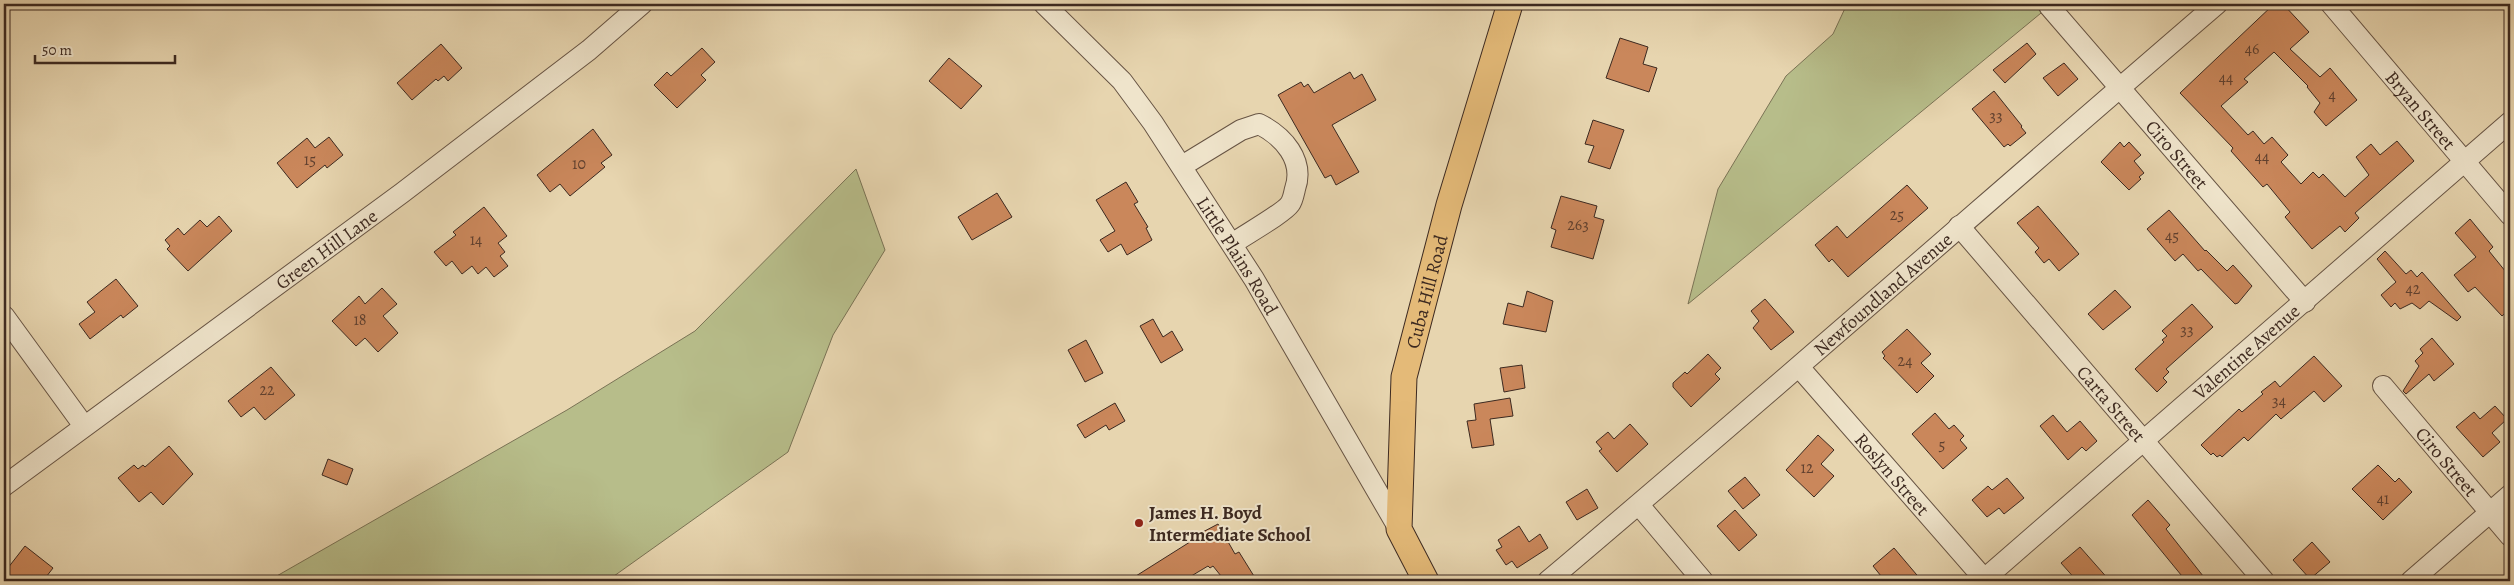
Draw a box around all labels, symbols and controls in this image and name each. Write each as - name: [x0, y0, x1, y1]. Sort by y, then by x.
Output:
- scale bar: [35, 32, 175, 64]
- house number: 46: [2245, 38, 2259, 60]
- text: 50 m: [42, 40, 72, 60]
- street label: Bryan Street: [2379, 65, 2461, 156]
- house number: 44: [2219, 67, 2233, 89]
- house number: 4: [2328, 84, 2336, 106]
- house number: 33: [1989, 105, 2003, 127]
- street label: Ciro Street: [2139, 115, 2214, 195]
- house number: 44: [2255, 146, 2269, 168]
- house number: 15: [304, 149, 316, 171]
- house number: 10: [572, 153, 586, 175]
- street label: Little Plains Road: [1190, 192, 1284, 320]
- street label: Green Hill Lane: [270, 203, 383, 296]
- house number: 25: [1890, 204, 1904, 226]
- house number: 263: [1567, 214, 1589, 236]
- house number: 45: [2165, 225, 2179, 247]
- street label: Newfoundland Avenue: [1808, 227, 1958, 362]
- house number: 14: [470, 229, 482, 251]
- street label: Cuba Hill Road: [1400, 231, 1455, 351]
- house number: 42: [2406, 278, 2421, 300]
- street label: Valentine Avenue: [2187, 299, 2306, 406]
- house number: 18: [353, 309, 367, 331]
- house number: 33: [2180, 319, 2194, 341]
- house number: 24: [1898, 350, 1912, 372]
- street label: Carta Street: [2070, 360, 2151, 448]
- house number: 22: [259, 379, 275, 401]
- house number: 34: [2272, 390, 2286, 412]
- street label: Ciro Street: [2409, 422, 2483, 503]
- street label: Roslyn Street: [1848, 428, 1935, 522]
- house number: 5: [1939, 434, 1946, 456]
- house number: 12: [1800, 457, 1814, 479]
- house number: 41: [2377, 488, 2390, 510]
- place label: James H. Boyd Intermediate School: [1149, 500, 1310, 548]
- marker: James H. Boyd Intermediate School: [1133, 517, 1145, 529]

